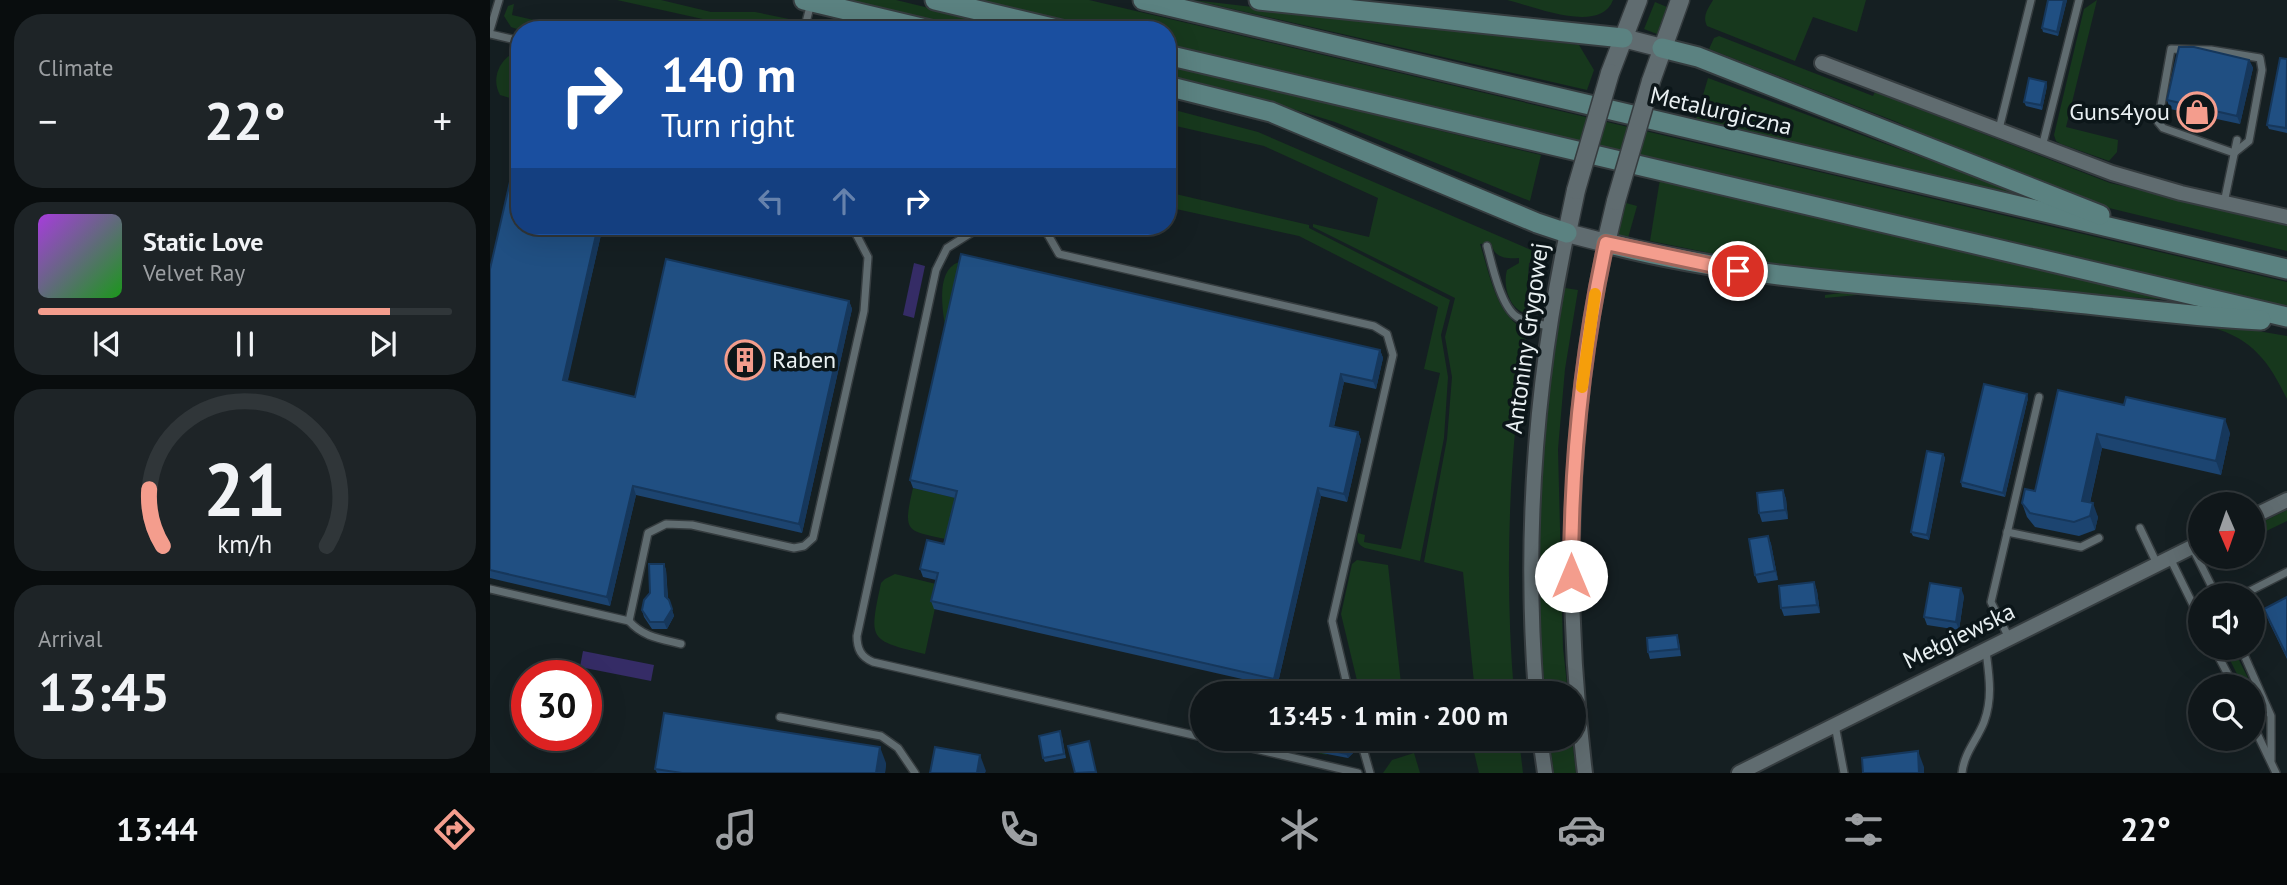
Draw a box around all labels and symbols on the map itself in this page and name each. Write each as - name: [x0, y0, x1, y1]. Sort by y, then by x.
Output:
- street label: Metalurgiczna: [1647, 79, 1795, 142]
- shop icon: Guns4you: [2176, 91, 2218, 133]
- place label: Guns4you: [2069, 96, 2170, 127]
- street label: Antoniny Grygowej: [1498, 240, 1555, 435]
- pin: [1708, 241, 1768, 301]
- building icon: Raben: [724, 339, 766, 381]
- place label: Raben: [772, 344, 836, 375]
- north arrow: [2188, 492, 2264, 569]
- position arrow: [1534, 539, 1608, 613]
- street label: Mełgiewska: [1898, 595, 2020, 676]
- speed limit sign: 30: [511, 660, 602, 751]

